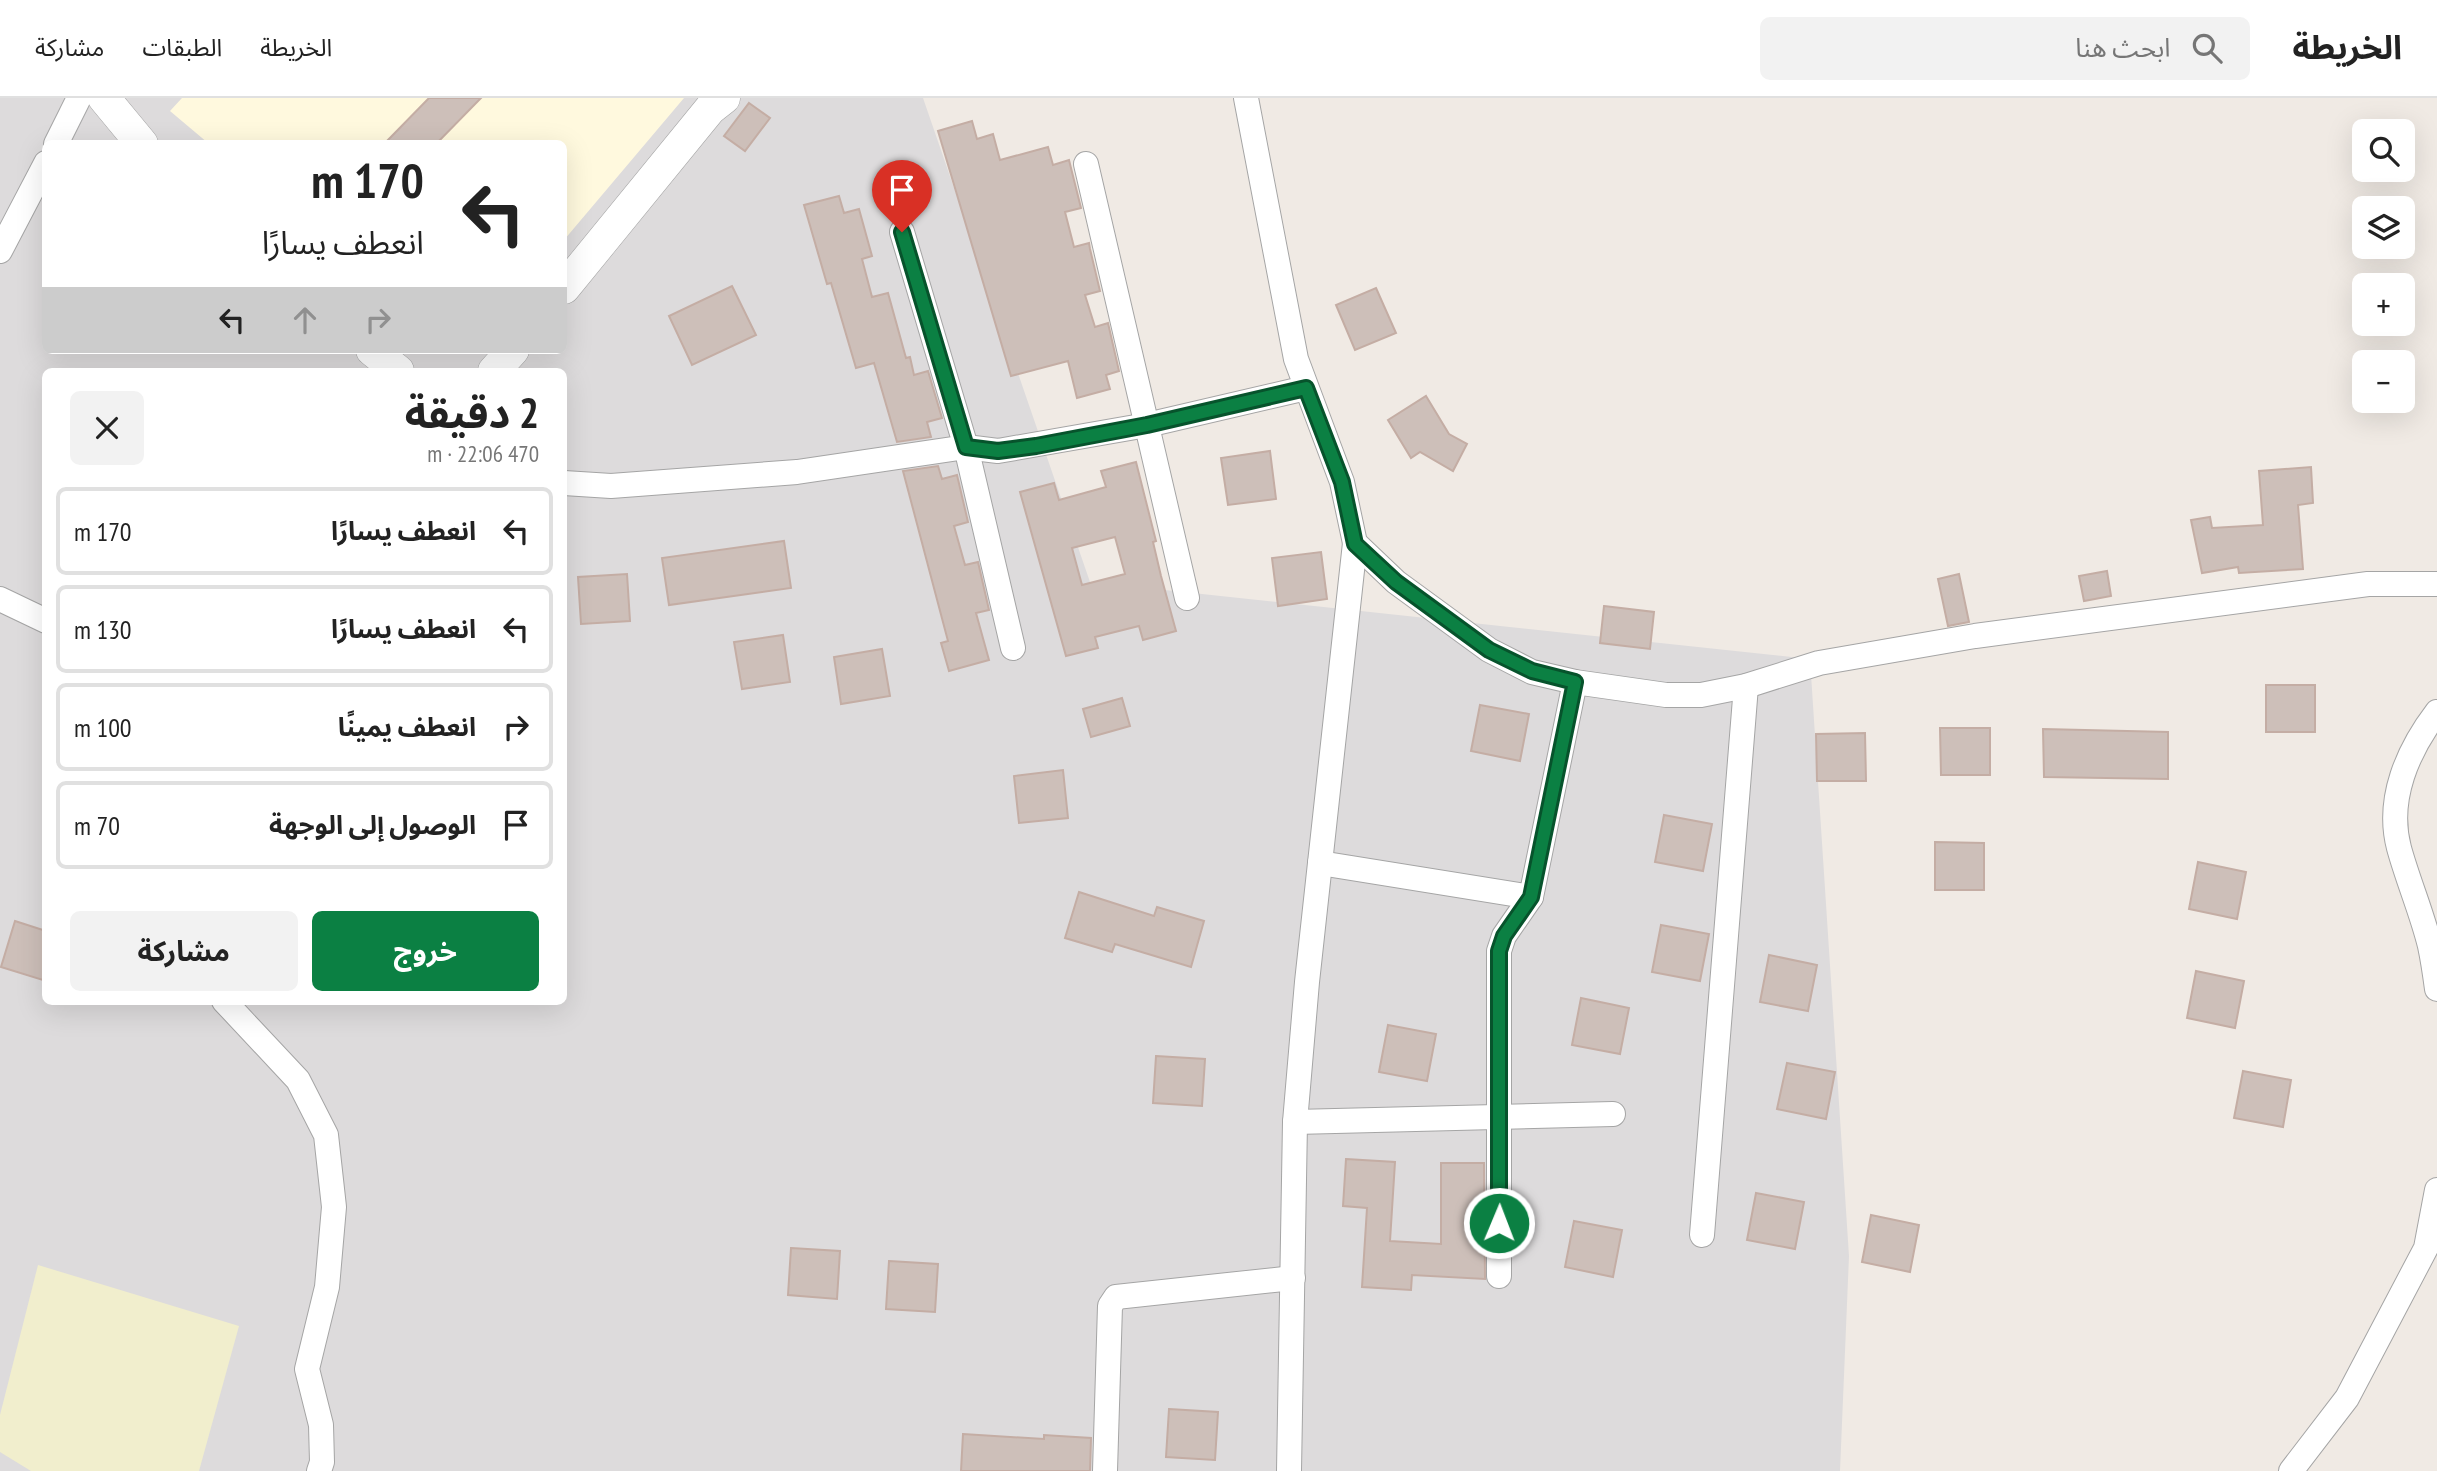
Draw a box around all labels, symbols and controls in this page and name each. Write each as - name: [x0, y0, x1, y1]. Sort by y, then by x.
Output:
- search box: [1760, 17, 2250, 80]
- text: الخريطة: [2292, 25, 2402, 68]
- icon: search: [2188, 29, 2226, 67]
- text: ابحث هنا: [2075, 31, 2170, 64]
- text: مشاركة: [35, 32, 104, 63]
- text: الطبقات: [142, 32, 222, 63]
- text: الخريطة: [260, 32, 332, 63]
- map controls: [2352, 119, 2415, 413]
- button: search: [2352, 119, 2415, 182]
- text: 170 m: [311, 148, 424, 212]
- pin: [872, 160, 932, 232]
- icon: left: [448, 168, 539, 259]
- icon: arrive: [883, 171, 921, 209]
- button: layers: [2352, 196, 2415, 259]
- text: انعطف يسارًا: [262, 221, 424, 263]
- button: +: [2352, 273, 2415, 336]
- icon: left: [213, 301, 251, 339]
- icon: ahead: [286, 301, 324, 339]
- icon: right: [359, 301, 397, 339]
- button: −: [2352, 350, 2415, 413]
- text: 2 دقيقة: [405, 385, 539, 440]
- button: close: [70, 391, 144, 465]
- text: 470 m · 22:06: [427, 439, 539, 468]
- icon: left: [497, 512, 535, 550]
- text: انعطف يسارًا: [331, 514, 476, 547]
- text: 170 m: [74, 515, 132, 548]
- icon: left: [497, 610, 535, 648]
- text: انعطف يسارًا: [331, 612, 476, 645]
- text: 130 m: [74, 613, 132, 646]
- icon: right: [497, 708, 535, 746]
- text: انعطف يمينًا: [338, 710, 476, 743]
- text: 100 m: [74, 711, 132, 744]
- icon: arrive: [497, 806, 535, 844]
- text: الوصول إلى الوجهة: [269, 808, 476, 841]
- text: 70 m: [74, 809, 120, 842]
- button: مشاركة: [70, 911, 298, 991]
- button: خروج: [312, 911, 539, 991]
- position arrow: [1462, 1186, 1536, 1260]

